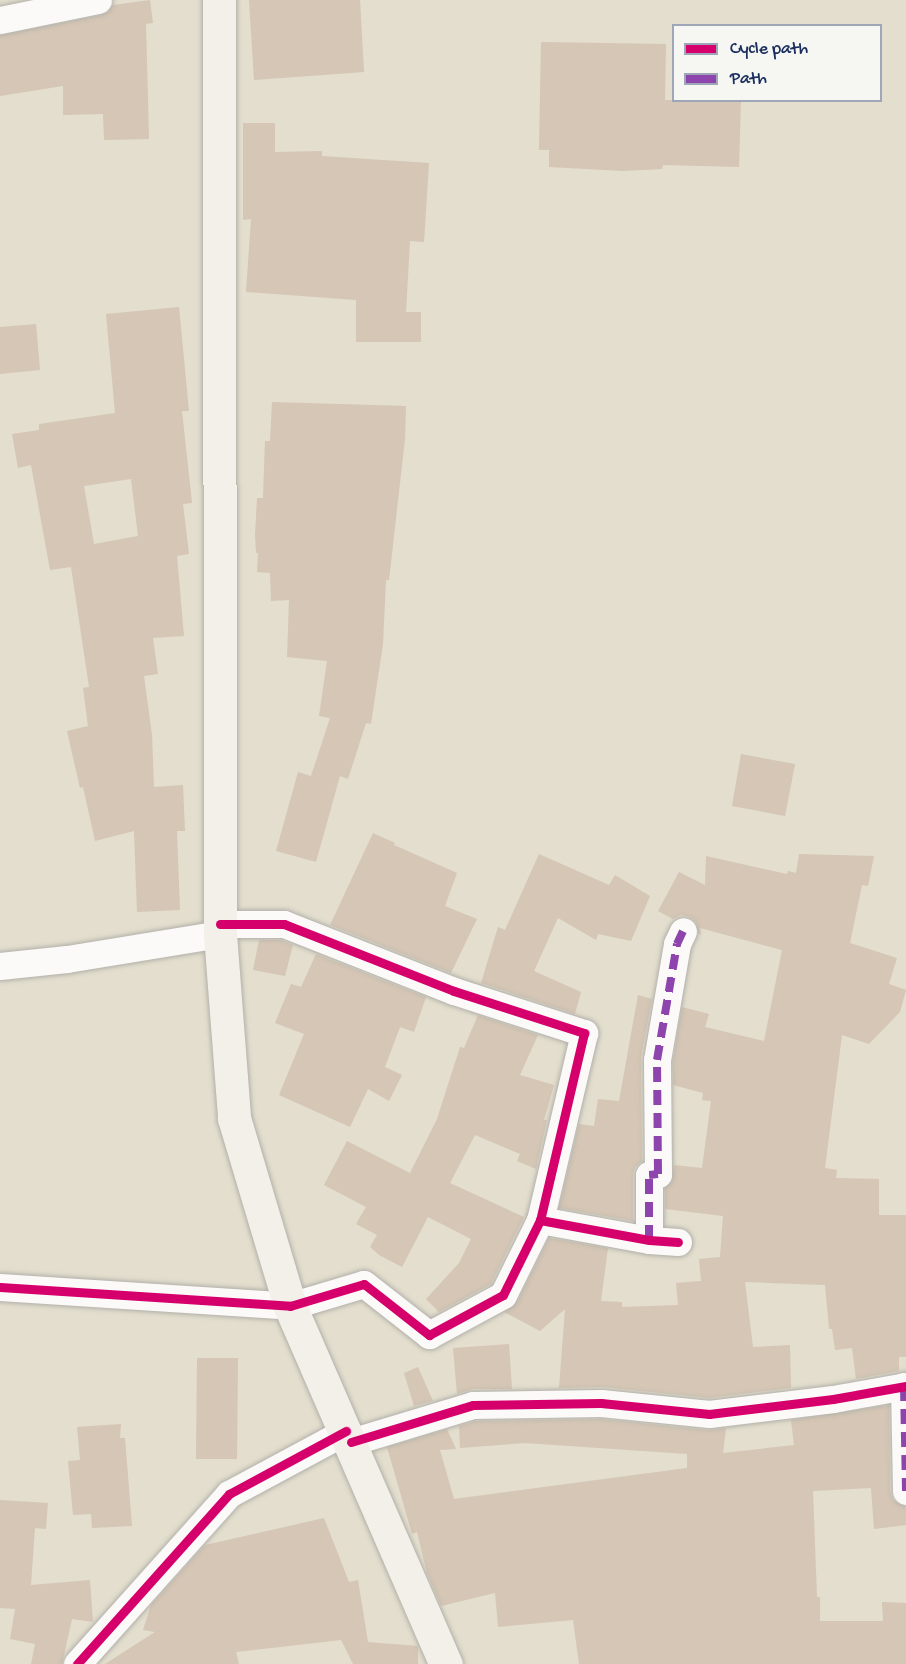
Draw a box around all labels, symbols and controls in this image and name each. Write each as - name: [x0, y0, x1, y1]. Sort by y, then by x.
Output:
- legend: [672, 24, 882, 102]
- text: Cycle path: [730, 39, 808, 60]
- text: Path: [730, 69, 767, 90]

